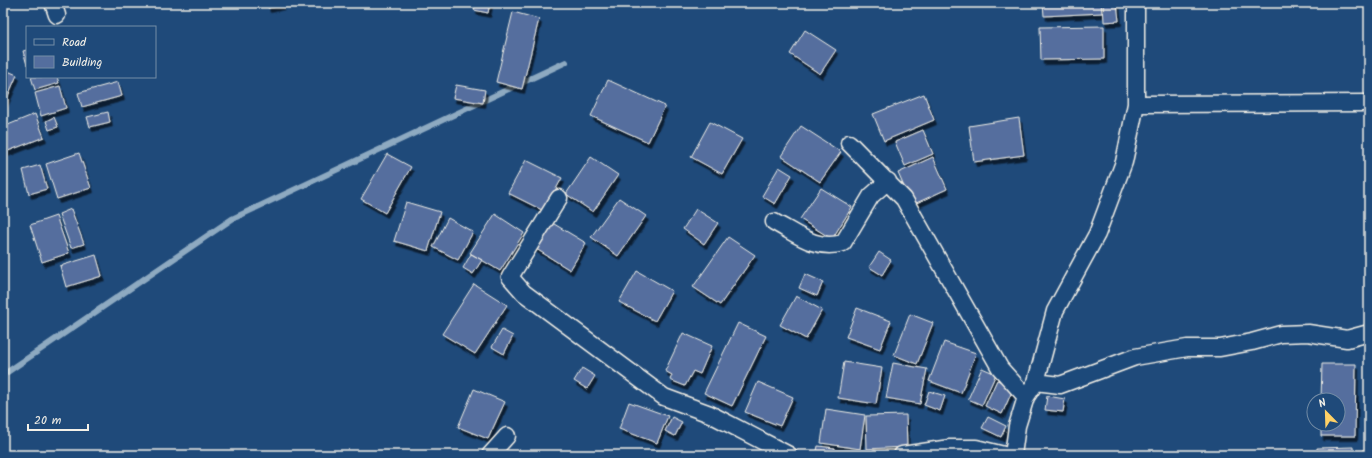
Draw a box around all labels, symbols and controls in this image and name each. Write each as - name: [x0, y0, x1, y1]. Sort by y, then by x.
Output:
- legend: [26, 26, 156, 78]
- text: Road: [62, 33, 87, 52]
- text: Building: [62, 53, 102, 72]
- north arrow: [1306, 392, 1346, 432]
- text: N: [1316, 394, 1329, 413]
- scale bar: [28, 406, 88, 432]
- text: 20 m: [34, 411, 62, 430]

